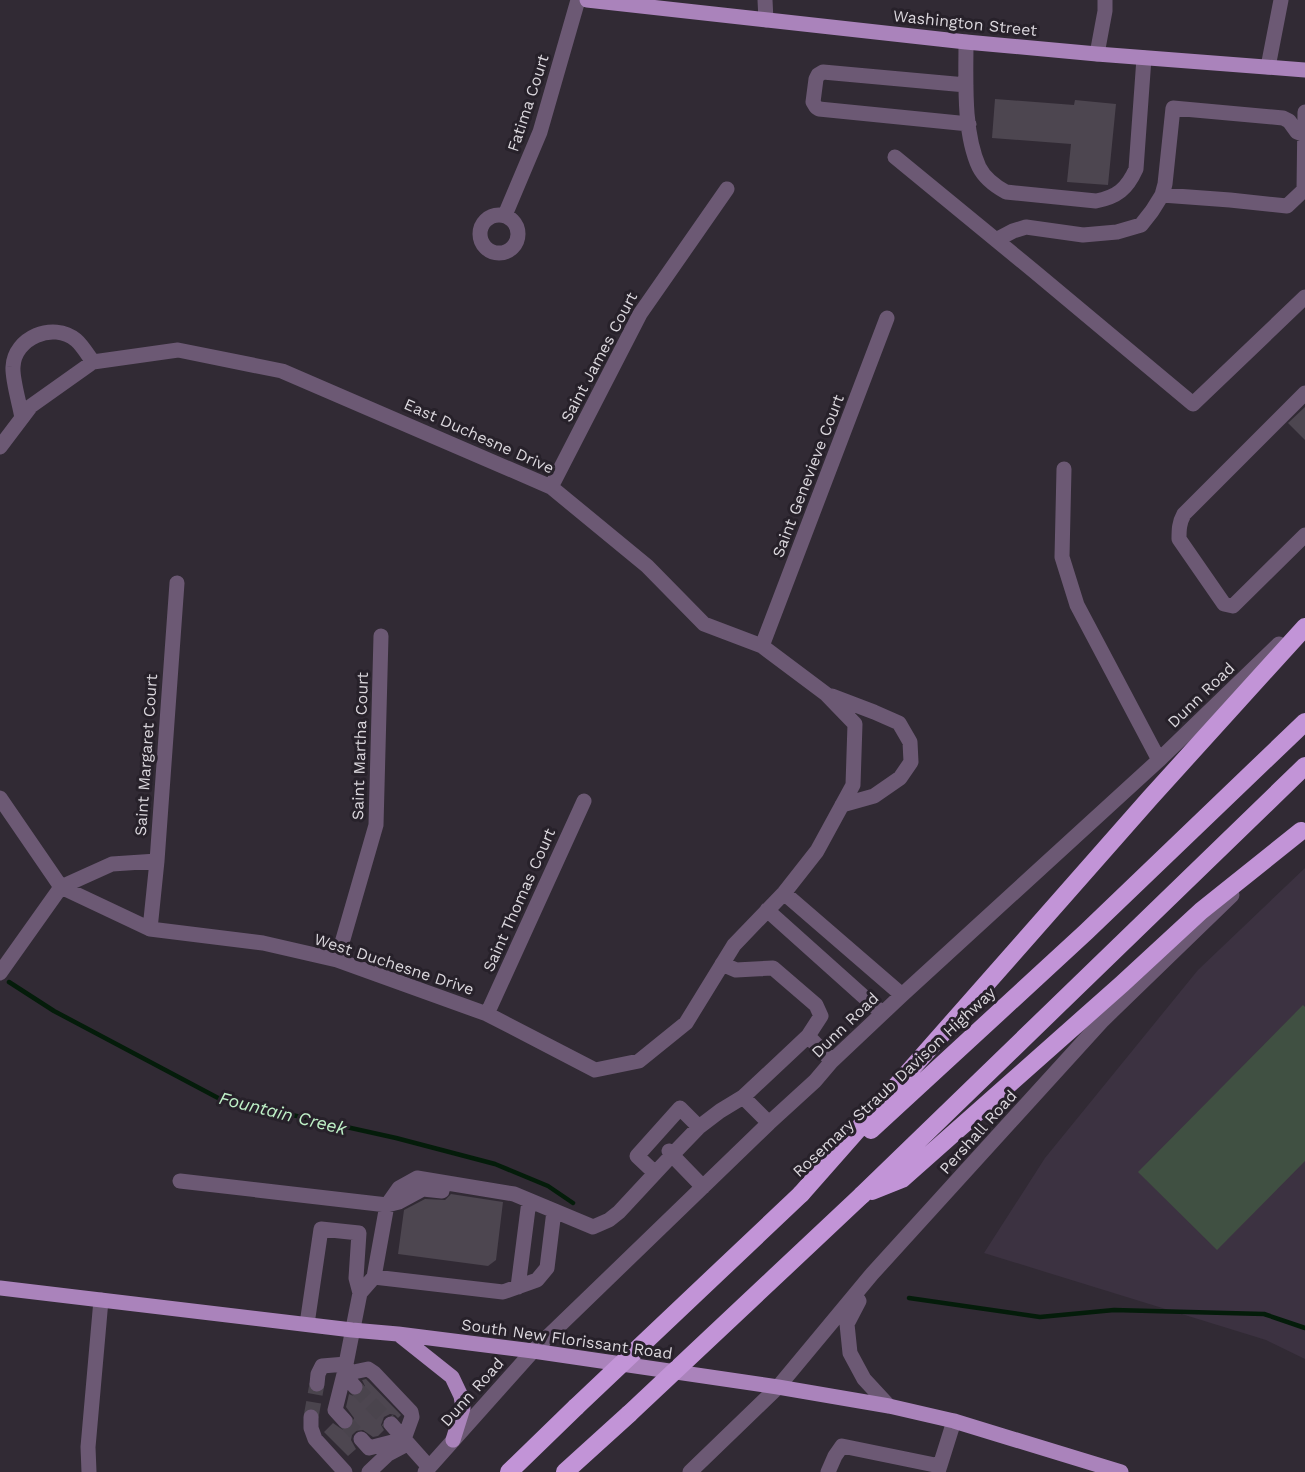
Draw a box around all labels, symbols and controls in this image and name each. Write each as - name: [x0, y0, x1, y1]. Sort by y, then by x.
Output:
- street label: Washington Street: [892, 6, 1038, 40]
- street label: Fatima Court: [503, 52, 553, 154]
- street label: Saint James Court: [557, 289, 641, 425]
- street label: Saint Genevieve Court: [768, 392, 848, 560]
- street label: East Duchesne Drive: [401, 394, 557, 478]
- street label: Dunn Road: [1164, 658, 1238, 732]
- street label: Saint Martha Court: [348, 671, 372, 820]
- street label: Saint Margaret Court: [131, 673, 161, 837]
- street label: Saint Thomas Court: [479, 825, 559, 975]
- street label: West Duchesne Drive: [312, 929, 476, 999]
- street label: Rosemary Straub Davison Highway: [789, 982, 1000, 1181]
- street label: Dunn Road: [808, 988, 882, 1062]
- street label: Pershall Road: [935, 1086, 1021, 1178]
- water label: Fountain Creek: [217, 1087, 350, 1139]
- street label: South New Florissant Road: [460, 1315, 674, 1363]
- street label: Dunn Road: [436, 1354, 508, 1430]

